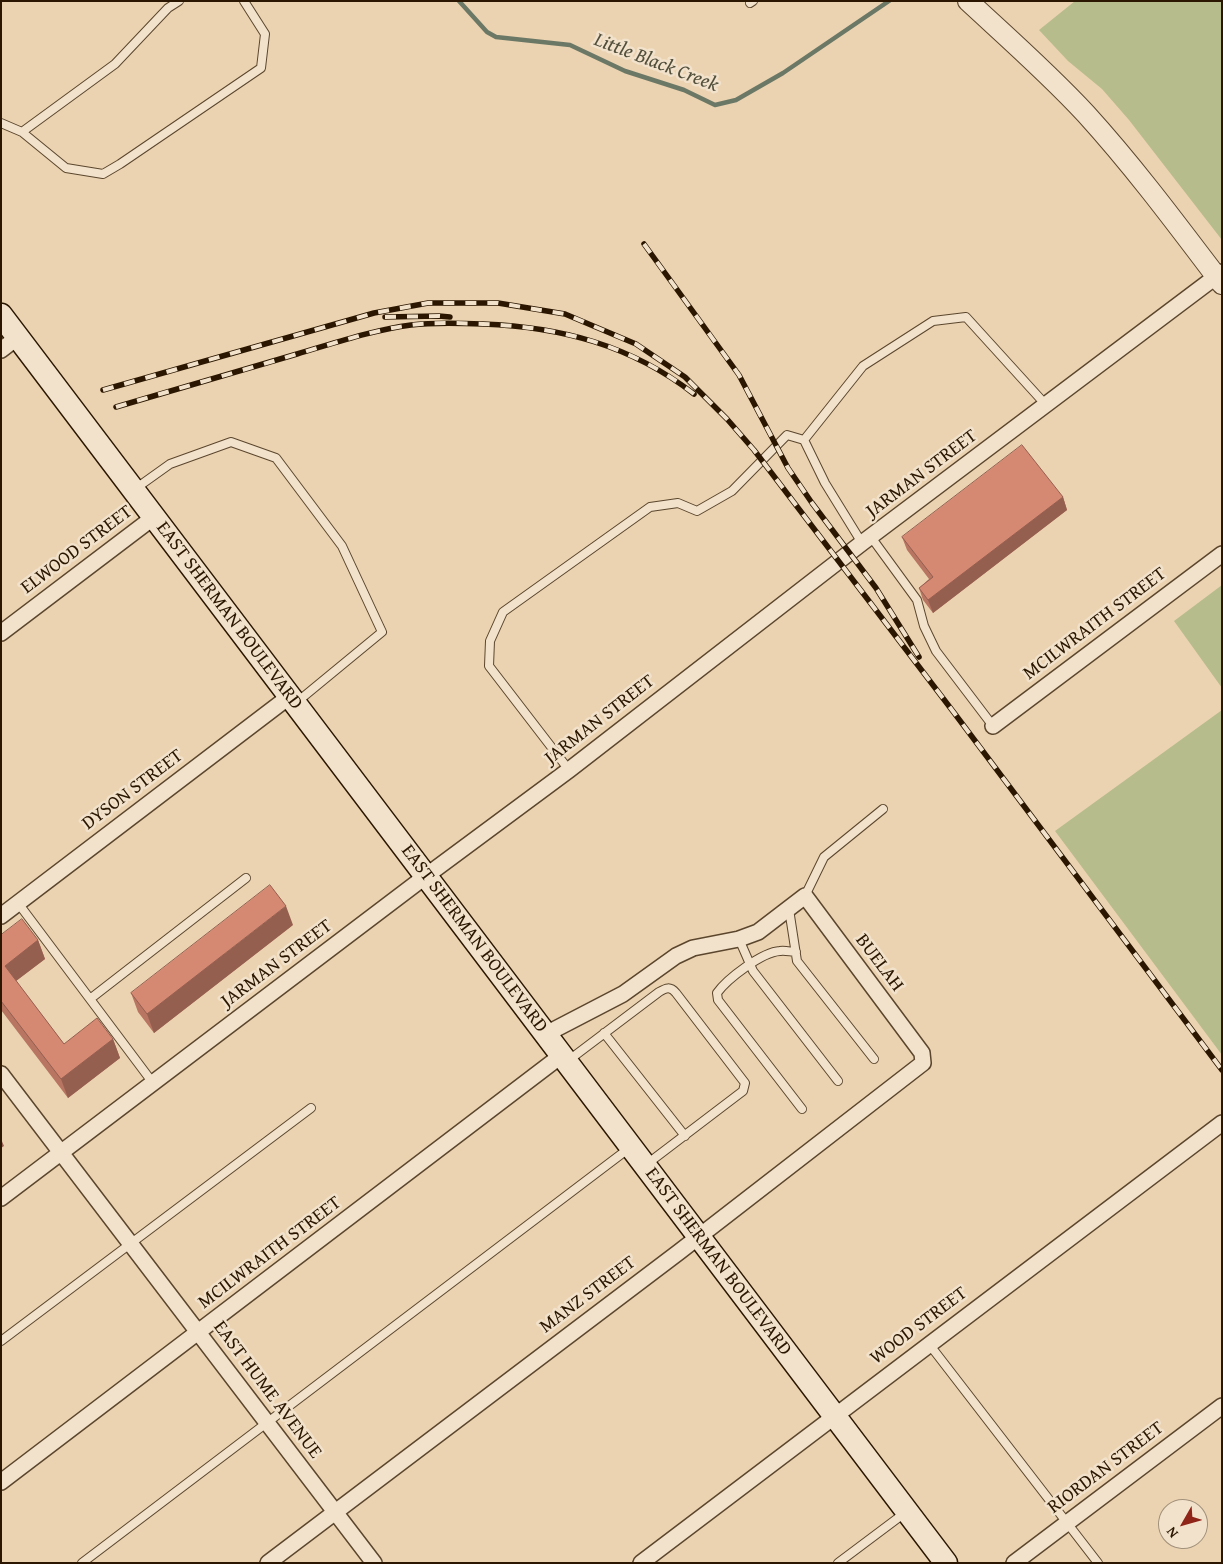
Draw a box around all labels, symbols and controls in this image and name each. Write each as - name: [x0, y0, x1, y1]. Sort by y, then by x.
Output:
- water label: Little Black Creek: [590, 28, 722, 98]
- street label: JARMAN STREET: [862, 425, 982, 523]
- street label: ELWOOD STREET: [17, 501, 137, 599]
- street label: EAST SHERMAN BOULEVARD: [151, 517, 307, 715]
- street label: MCILWRAITH STREET: [1019, 563, 1171, 685]
- street label: JARMAN STREET: [541, 670, 659, 770]
- street label: DYSON STREET: [78, 745, 188, 835]
- street label: EAST SHERMAN BOULEVARD: [396, 840, 552, 1038]
- street label: JARMAN STREET: [217, 915, 337, 1013]
- street label: BUELAH: [850, 930, 908, 996]
- street label: EAST SHERMAN BOULEVARD: [640, 1163, 796, 1361]
- street label: MCILWRAITH STREET: [194, 1192, 346, 1314]
- street label: MANZ STREET: [535, 1251, 641, 1339]
- street label: WOOD STREET: [866, 1282, 972, 1370]
- street label: EAST HUME AVENUE: [208, 1317, 326, 1463]
- street label: RIORDAN STREET: [1044, 1417, 1168, 1519]
- north arrow: [1158, 1499, 1208, 1549]
- text: N: [1161, 1523, 1183, 1542]

